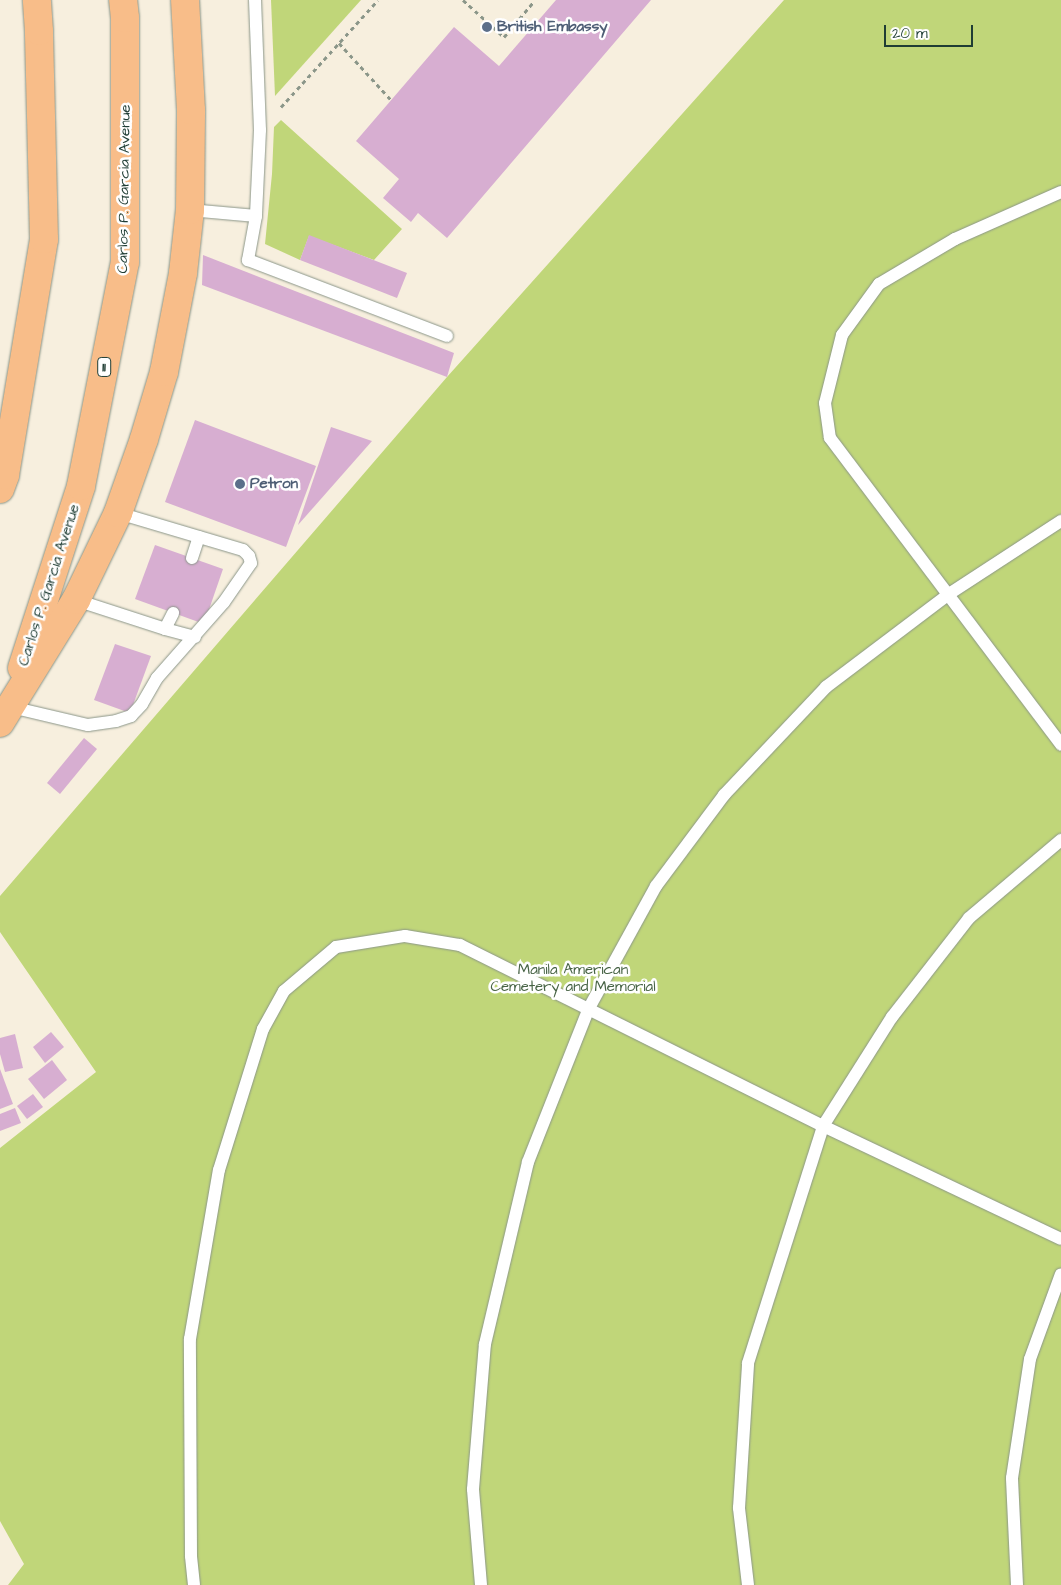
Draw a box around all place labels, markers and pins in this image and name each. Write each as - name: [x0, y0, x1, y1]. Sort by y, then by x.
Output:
- place label: British Embassy: [497, 18, 607, 36]
- marker: British Embassy: [481, 21, 493, 33]
- place label: Petron: [250, 475, 298, 493]
- marker: Petron: [234, 478, 246, 490]

